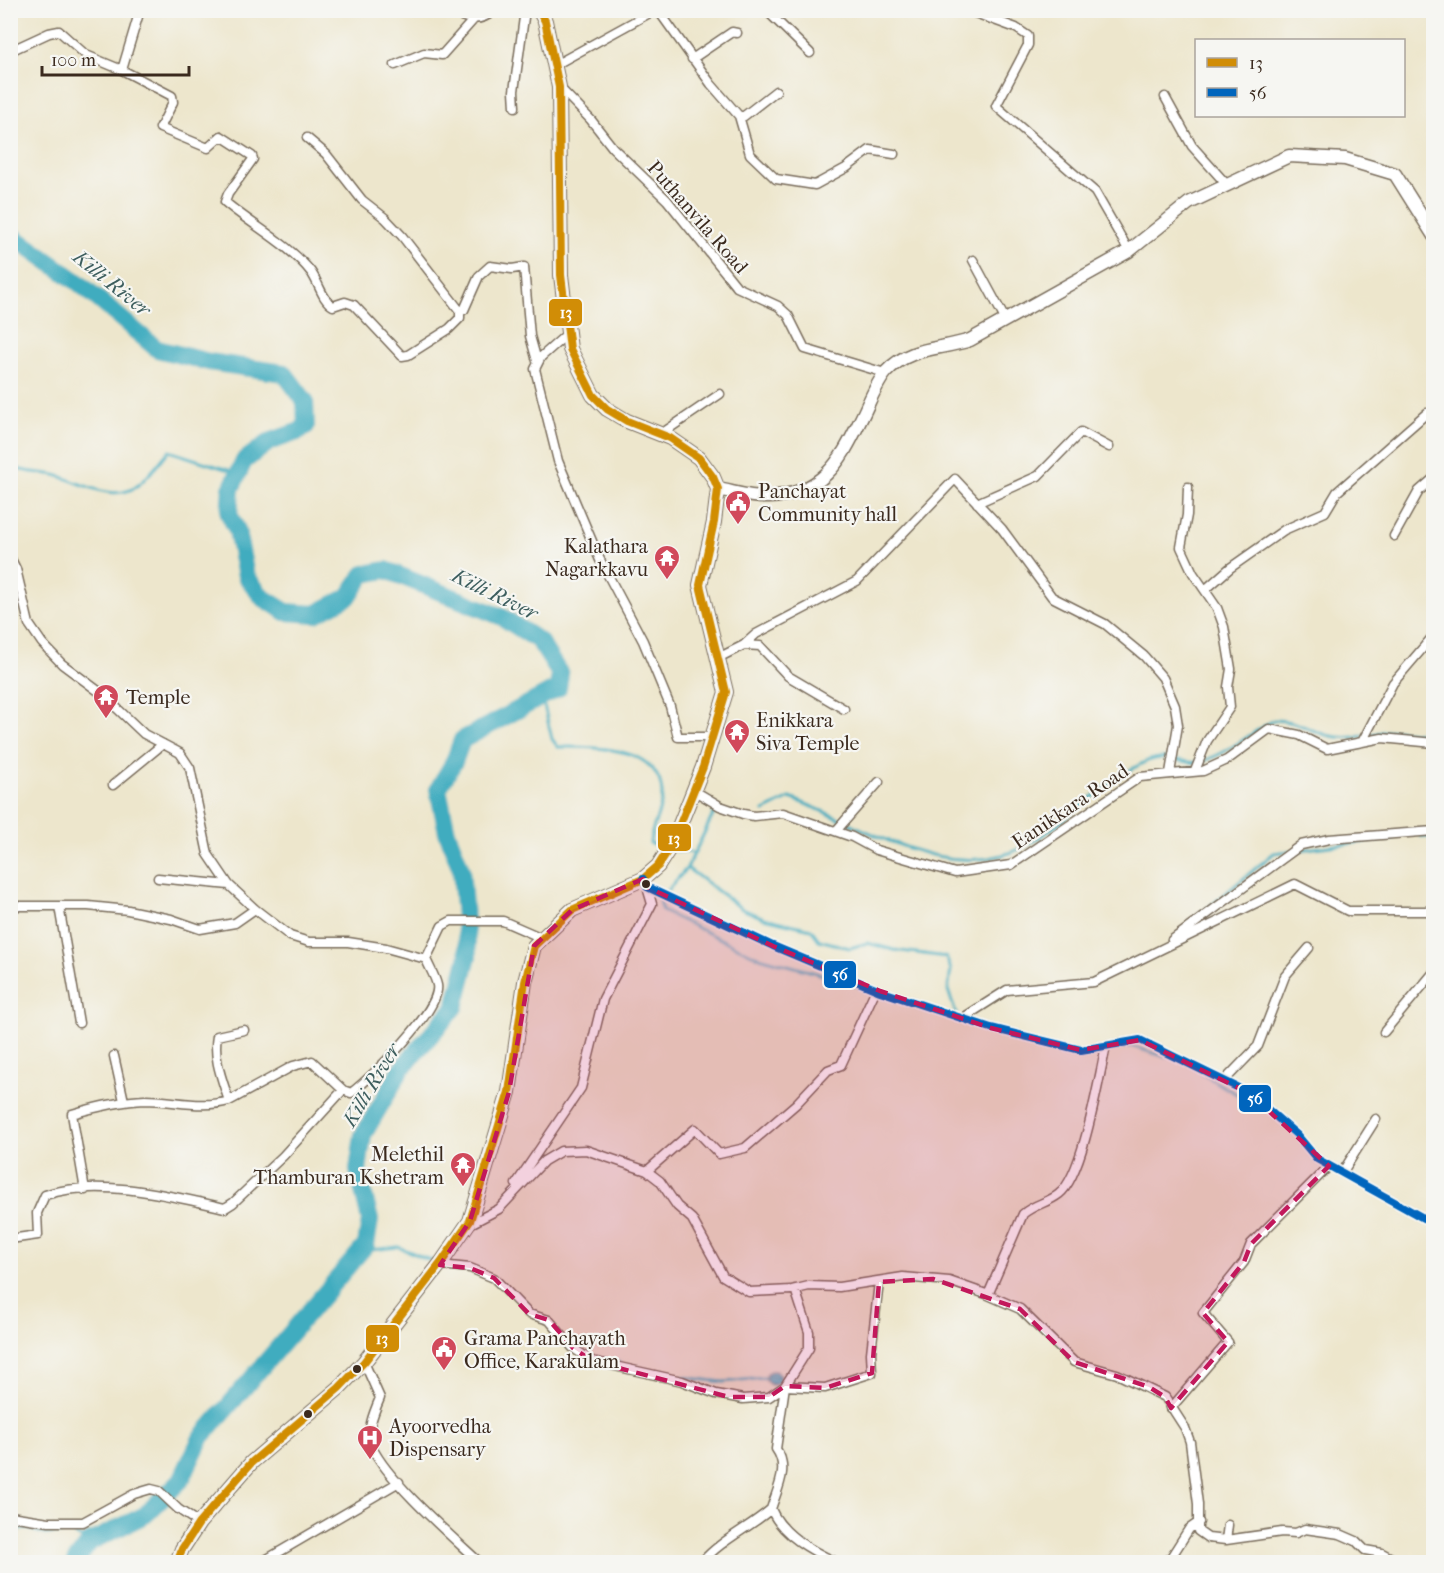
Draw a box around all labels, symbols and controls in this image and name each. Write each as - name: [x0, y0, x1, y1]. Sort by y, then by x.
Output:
- scale bar: [42, 39, 189, 77]
- legend: [1195, 39, 1405, 117]
- text: 100 m: [51, 50, 96, 71]
- text: 13: [1249, 53, 1263, 74]
- text: 56: [1249, 83, 1267, 104]
- street label: Puthanvila Road: [642, 156, 754, 279]
- water label: Killi River: [67, 243, 157, 322]
- line badge: 13: [548, 298, 583, 327]
- text: 13: [560, 303, 572, 323]
- place label: Panchayat Community hall: [758, 480, 897, 526]
- public building icon: Panchayat Community hall: [723, 488, 753, 526]
- place label: Kalathara Nagarkkavu: [545, 535, 649, 581]
- temple icon: Kalathara Nagarkkavu: [652, 543, 682, 581]
- water label: Killi River: [446, 562, 543, 626]
- temple icon: Temple: [91, 682, 121, 720]
- place label: Temple: [126, 686, 190, 709]
- place label: Enikkara Siva Temple: [756, 709, 860, 755]
- temple icon: Enikkara Siva Temple: [722, 717, 752, 755]
- street label: Eanikkara Road: [1008, 758, 1134, 854]
- line badge: 13: [657, 823, 692, 852]
- text: 13: [668, 829, 680, 849]
- unlabelled marker: [640, 878, 652, 890]
- line badge: 56: [823, 960, 857, 989]
- text: 56: [832, 965, 848, 984]
- water label: Killi River: [336, 1038, 406, 1133]
- line badge: 56: [1238, 1084, 1272, 1113]
- text: 56: [1247, 1089, 1263, 1108]
- place label: Melethil Thamburan Kshetram: [253, 1143, 444, 1189]
- temple icon: Melethil Thamburan Kshetram: [448, 1150, 478, 1188]
- line badge: 13: [365, 1324, 400, 1353]
- place label: Grama Panchayath Office, Karakulam: [464, 1327, 626, 1373]
- text: 13: [376, 1329, 388, 1349]
- public building icon: Grama Panchayath Office, Karakulam: [429, 1334, 459, 1372]
- unlabelled marker: [351, 1363, 363, 1375]
- unlabelled marker: [302, 1408, 314, 1420]
- place label: Ayoorvedha Dispensary: [388, 1415, 492, 1461]
- hospital icon: Ayoorvedha Dispensary: [355, 1423, 385, 1461]

